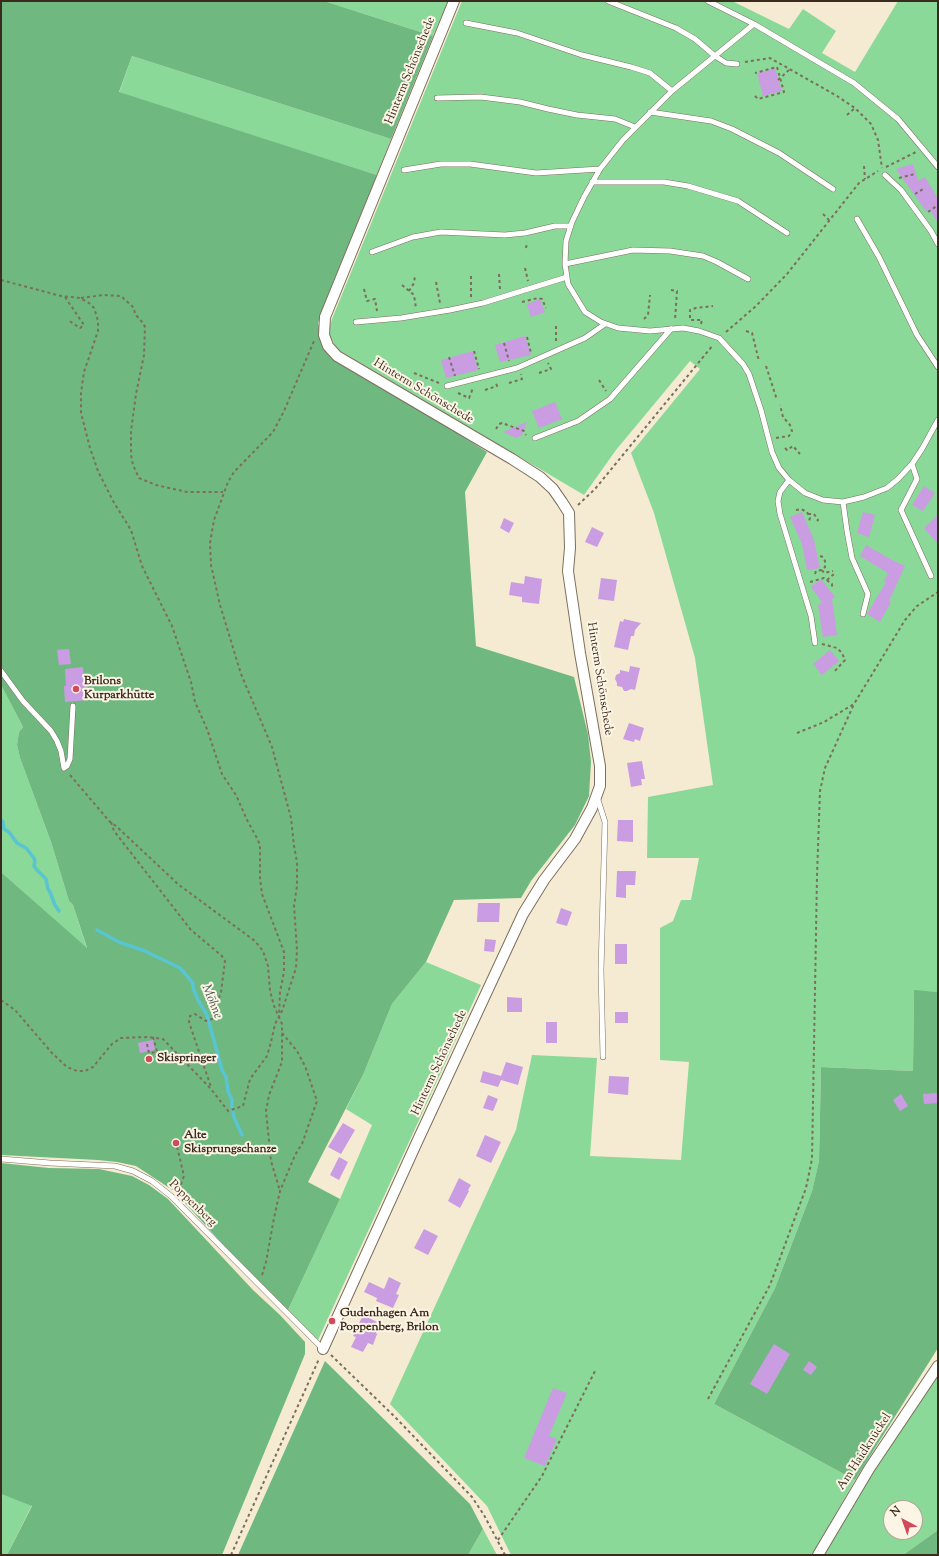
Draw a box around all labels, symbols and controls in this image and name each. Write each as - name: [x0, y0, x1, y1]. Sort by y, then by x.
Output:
- street label: Hinterm Schönschede: [383, 15, 439, 127]
- street label: Hinterm Schönschede: [370, 356, 476, 428]
- street label: Hinterm Schönschede: [583, 621, 615, 737]
- place label: Brilons Kurparkhütte: [84, 675, 154, 703]
- marker: Brilons Kurparkhütte: [71, 684, 81, 694]
- water label: Möhne: [197, 983, 225, 1021]
- street label: Hinterm Schönschede: [409, 1008, 471, 1118]
- place label: Skispringer: [157, 1052, 216, 1066]
- marker: Skispringer: [144, 1054, 154, 1064]
- place label: Alte Skisprungschanze: [184, 1129, 277, 1157]
- marker: Alte Skisprungschanze: [171, 1138, 181, 1148]
- street label: Poppenberg: [165, 1178, 219, 1230]
- place label: Gudenhagen Am Poppenberg, Brilon: [340, 1307, 439, 1335]
- marker: Gudenhagen Am Poppenberg, Brilon: [327, 1316, 337, 1326]
- street label: Am Haidknückel: [835, 1411, 895, 1493]
- north arrow: [883, 1500, 923, 1540]
- text: N: [887, 1503, 904, 1521]

